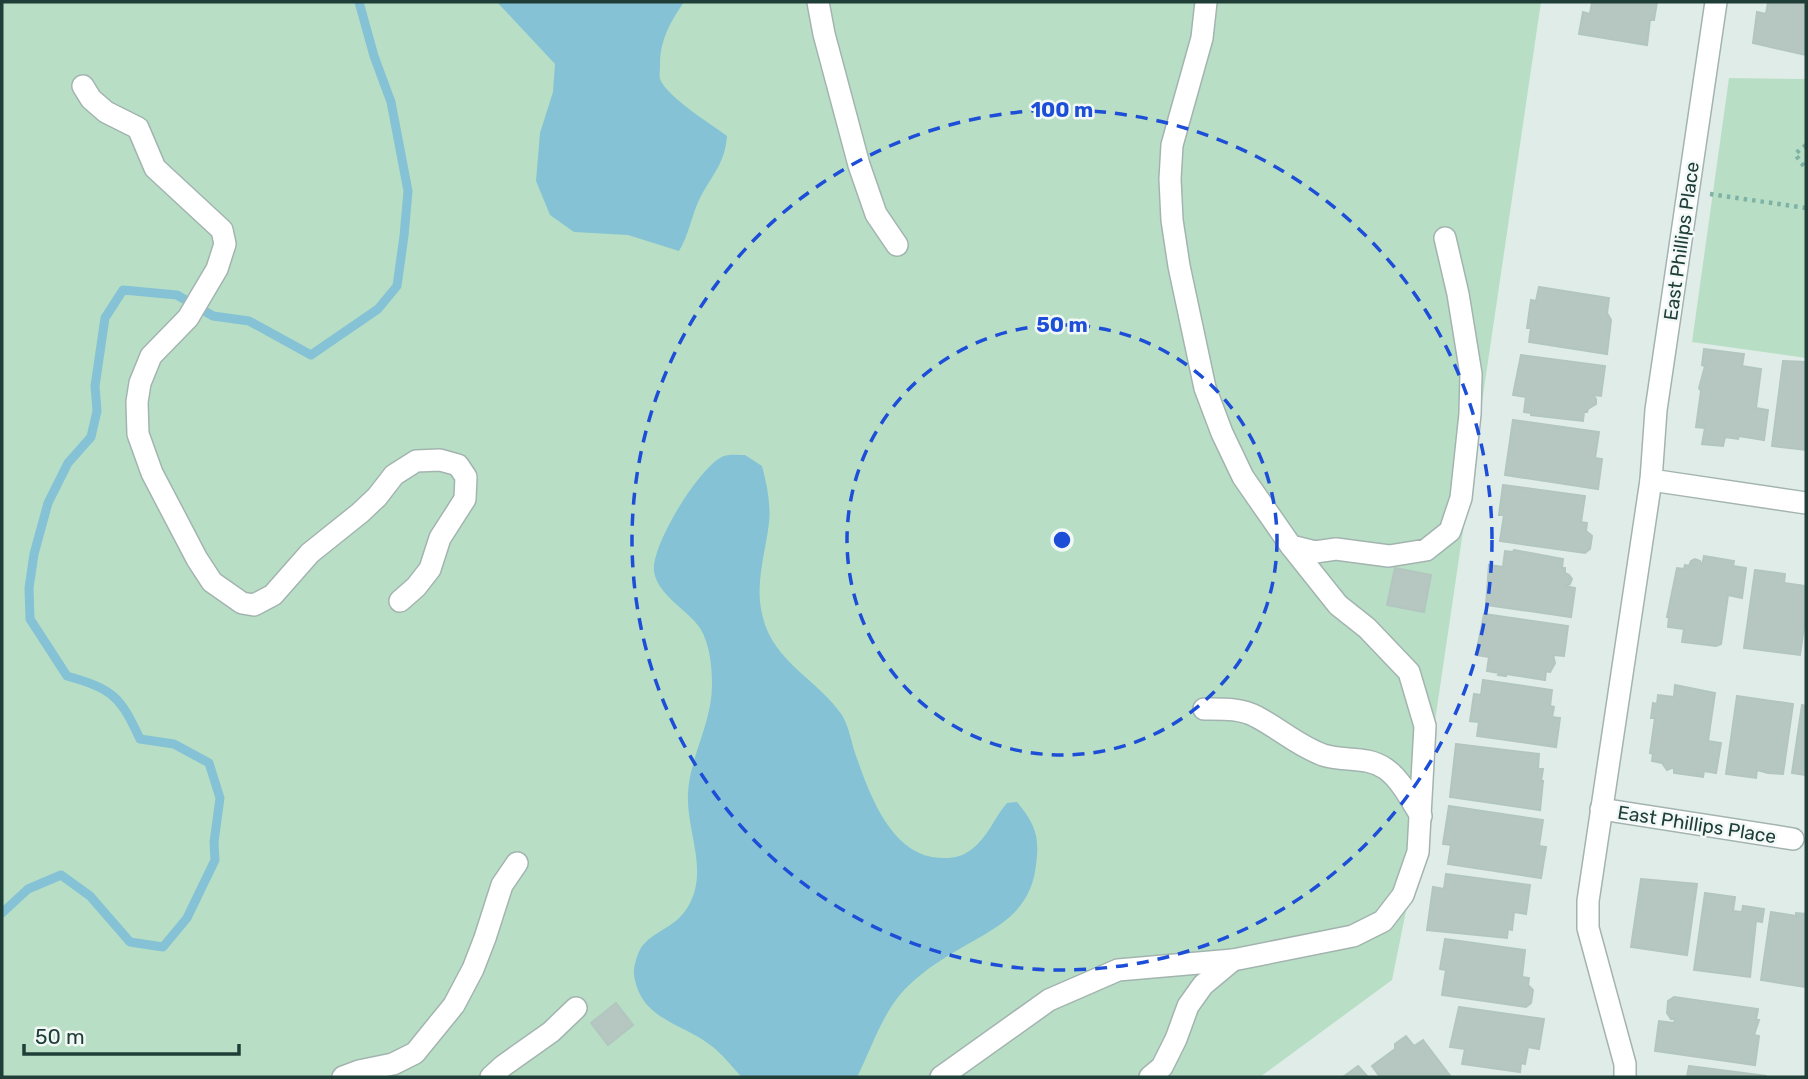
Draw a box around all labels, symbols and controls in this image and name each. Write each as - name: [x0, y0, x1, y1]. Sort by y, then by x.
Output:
- text: 100 m: [1031, 97, 1093, 122]
- street label: East Phillips Place: [1659, 160, 1704, 322]
- text: 50 m: [1036, 312, 1088, 337]
- centre of rings: [1050, 528, 1074, 552]
- street label: East Phillips Place: [1616, 801, 1778, 848]
- scale bar: [24, 1012, 240, 1056]
- text: 50 m: [35, 1024, 85, 1049]

